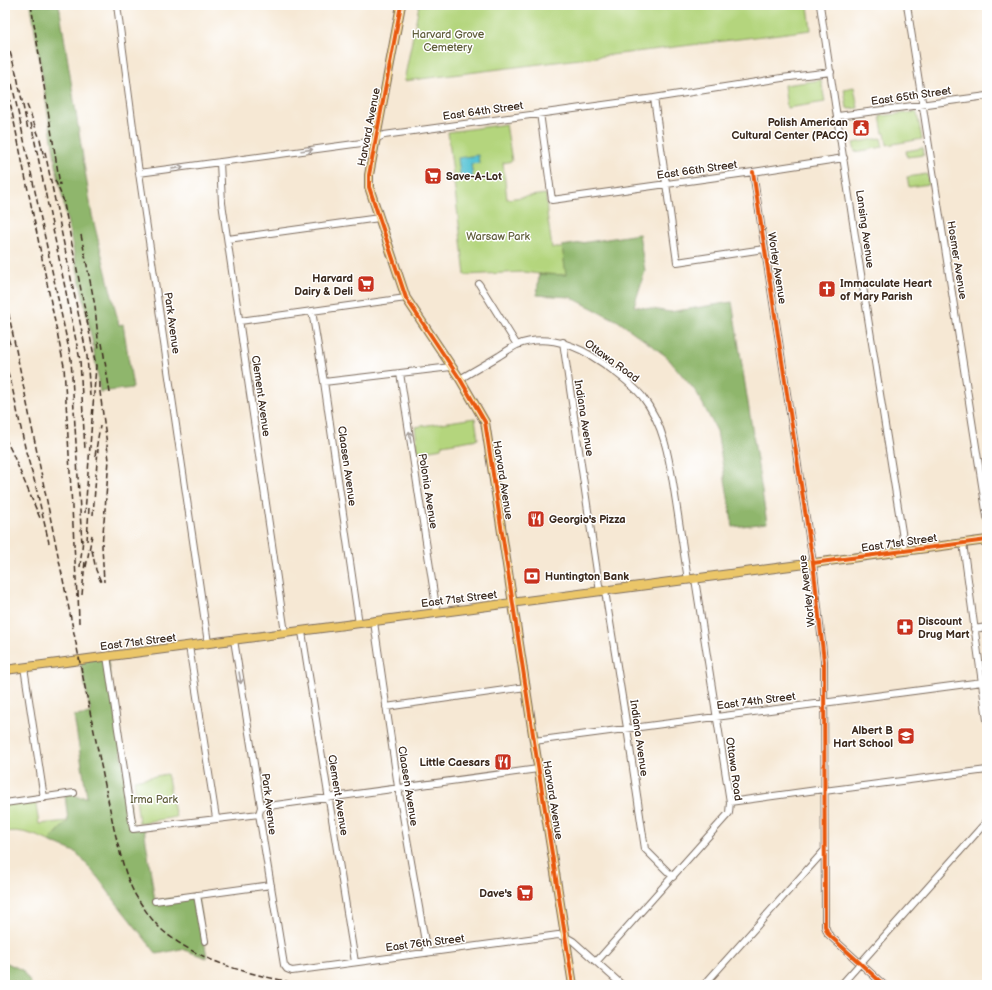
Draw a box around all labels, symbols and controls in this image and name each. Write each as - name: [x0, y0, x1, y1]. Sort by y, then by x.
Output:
- park label: Harvard Grove Cemetery: [412, 28, 485, 54]
- street label: East 65th Street: [870, 84, 952, 108]
- street label: Harvard Avenue: [355, 86, 383, 167]
- street label: East 64th Street: [442, 99, 525, 123]
- place label: Polish American Cultural Center (PACC): [732, 116, 848, 142]
- public building icon: Polish American Cultural Center (PACC): [851, 118, 871, 138]
- one-way arrow: [300, 146, 313, 154]
- street label: East 66th Street: [656, 158, 739, 182]
- one-way arrow: [171, 164, 184, 172]
- supermarket icon: Save-A-Lot: [423, 166, 443, 186]
- place label: Save-A-Lot: [446, 170, 502, 183]
- street label: Lansing Avenue: [853, 189, 877, 269]
- street label: Hosmer Avenue: [944, 220, 970, 301]
- park label: Warsaw Park: [466, 230, 530, 243]
- street label: Worley Avenue: [765, 231, 789, 305]
- place label: Harvard Dairy & Deli: [294, 272, 353, 298]
- supermarket icon: Harvard Dairy & Deli: [356, 274, 376, 294]
- place label: Immaculate Heart of Mary Parish: [840, 277, 932, 303]
- church icon: Immaculate Heart of Mary Parish: [817, 279, 837, 299]
- street label: Park Avenue: [161, 291, 183, 355]
- street label: Ottawa Road: [582, 337, 642, 385]
- street label: Clement Avenue: [249, 355, 273, 438]
- street label: Indiana Avenue: [572, 379, 597, 458]
- street label: Claasen Avenue: [335, 425, 359, 507]
- one-way arrow: [406, 431, 414, 444]
- street label: Harvard Avenue: [490, 440, 516, 521]
- street label: Polonia Avenue: [416, 452, 440, 530]
- restaurant icon: Georgio's Pizza: [526, 509, 546, 529]
- place label: Georgio's Pizza: [549, 513, 626, 526]
- street label: East 71st Street: [860, 531, 938, 555]
- street label: Worley Avenue: [796, 554, 818, 628]
- bank icon: Huntington Bank: [522, 566, 542, 586]
- place label: Huntington Bank: [545, 570, 629, 583]
- street label: East 71st Street: [420, 588, 498, 610]
- place label: Discount Drug Mart: [918, 615, 970, 641]
- pharmacy icon: Discount Drug Mart: [895, 617, 915, 637]
- street label: East 71st Street: [99, 631, 177, 653]
- one-way arrow: [236, 672, 244, 685]
- street label: East 74th Street: [716, 690, 797, 712]
- street label: Indiana Avenue: [627, 699, 651, 778]
- place label: Albert B Hart School: [833, 724, 893, 750]
- school or university icon: Albert B Hart School: [896, 726, 916, 746]
- street label: Ottawa Road: [723, 736, 745, 802]
- street label: Claasen Avenue: [395, 745, 421, 827]
- restaurant icon: Little Caesars: [493, 752, 513, 772]
- street label: Clement Avenue: [325, 754, 351, 837]
- place label: Little Caesars: [420, 756, 491, 769]
- street label: Harvard Avenue: [540, 760, 566, 841]
- street label: Park Avenue: [259, 772, 279, 836]
- park label: Irma Park: [130, 793, 178, 806]
- supermarket icon: Dave's: [515, 883, 535, 903]
- place label: Dave's: [479, 887, 513, 900]
- street label: East 76th Street: [385, 932, 466, 954]

